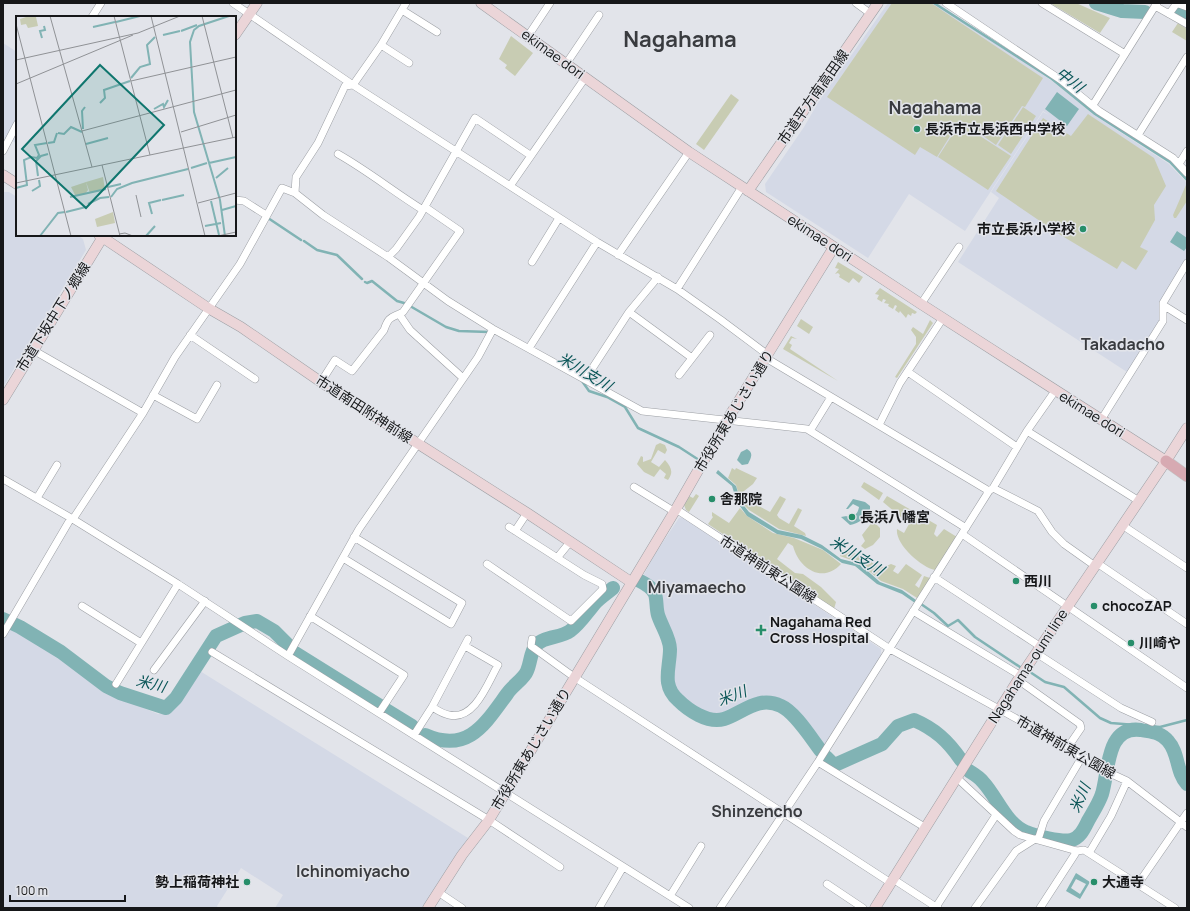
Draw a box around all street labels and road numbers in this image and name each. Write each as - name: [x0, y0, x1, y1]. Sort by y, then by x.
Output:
- street label: ekimae dori: [518, 24, 589, 83]
- street label: 市道平方南高田線: [773, 45, 852, 148]
- street label: ekimae dori: [784, 209, 856, 266]
- street label: 市道下坂中下ノ郷線: [11, 258, 94, 375]
- street label: 市役所東あじさい通り: [689, 346, 778, 476]
- street label: 市道南田附神前線: [312, 370, 416, 447]
- street label: ekimae dori: [1056, 386, 1129, 441]
- street label: 市道神前東公園線: [716, 530, 820, 607]
- street label: Nagahama-oumi line: [984, 605, 1072, 726]
- street label: 市役所東あじさい通り: [486, 684, 575, 814]
- street label: 市道神前東公園線: [1013, 710, 1119, 783]

